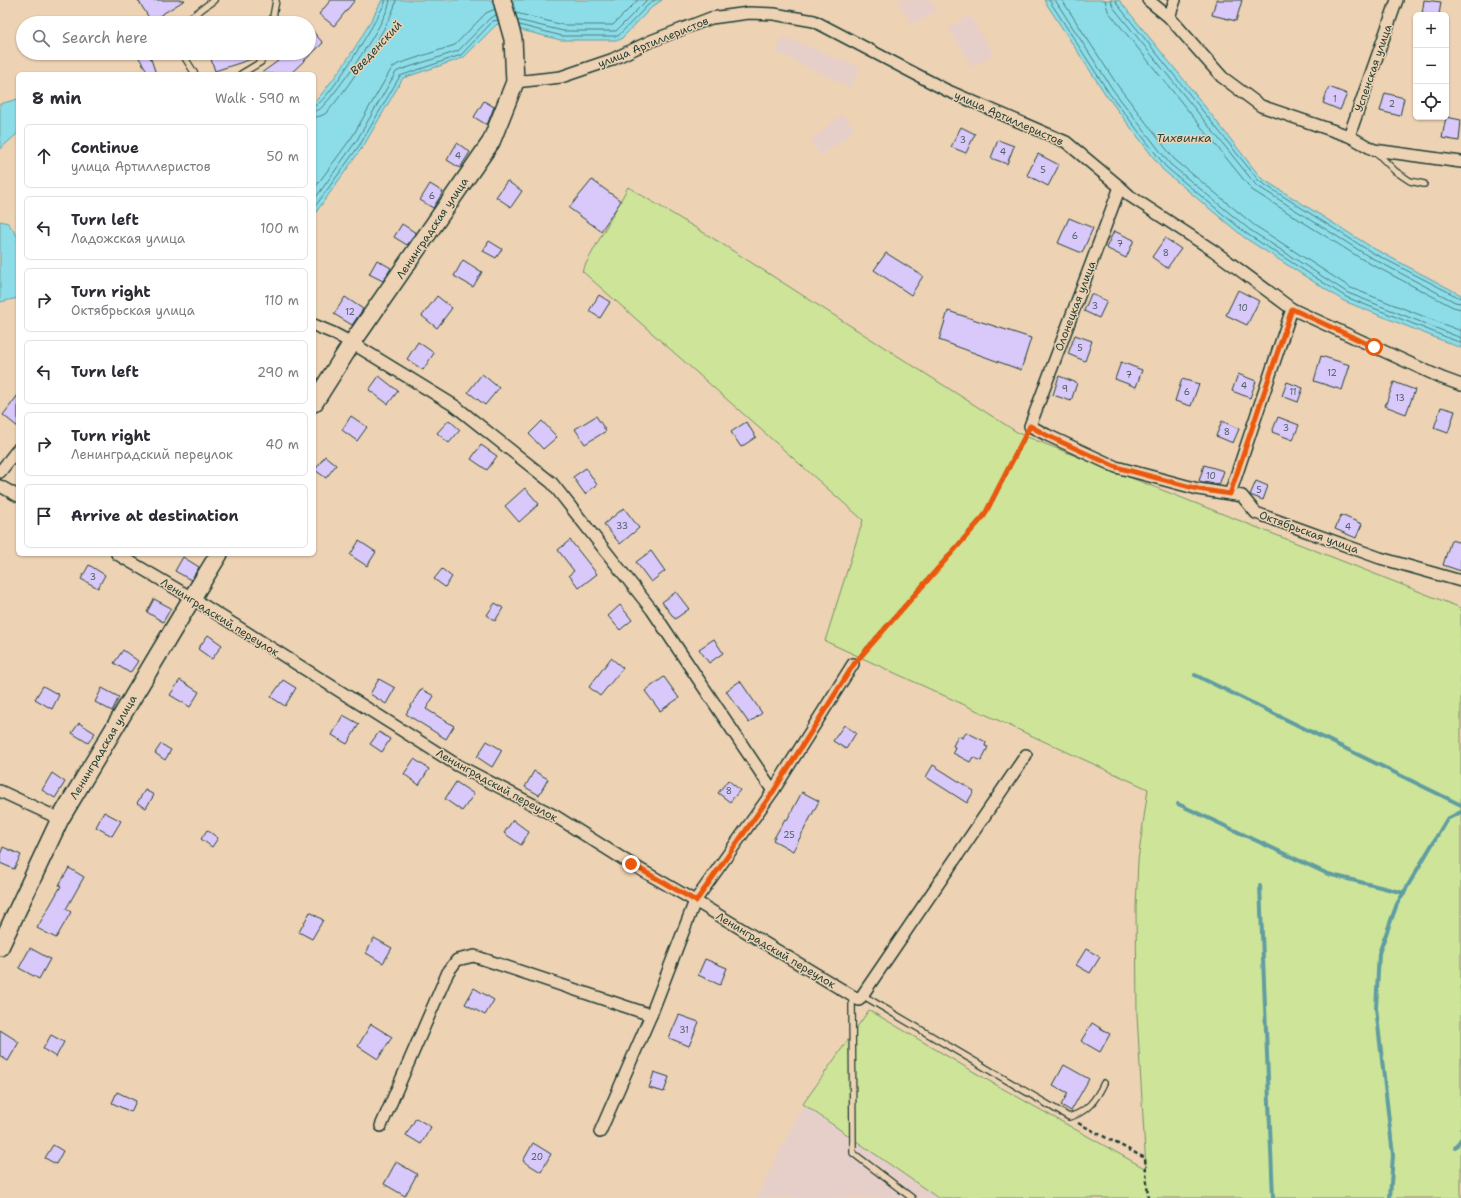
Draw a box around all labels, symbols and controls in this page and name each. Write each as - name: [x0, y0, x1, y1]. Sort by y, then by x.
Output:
- map controls: [1413, 12, 1449, 120]
- button: +: [1413, 12, 1449, 48]
- street label: улица Артиллеристов: [596, 13, 711, 72]
- search box: [16, 16, 316, 60]
- water label: Введенский: [346, 17, 406, 79]
- street label: Успенская улица: [1351, 22, 1396, 114]
- icon: search: [30, 27, 52, 49]
- text: Search here: [62, 28, 148, 48]
- button: −: [1413, 48, 1449, 84]
- button: locate: [1413, 84, 1449, 120]
- text: 8 min: [32, 87, 82, 109]
- street label: улица Артиллеристов: [952, 88, 1066, 149]
- text: Walk · 590 m: [215, 90, 300, 107]
- house number: 1: [1333, 93, 1337, 105]
- house number: 2: [1389, 98, 1395, 110]
- water label: Тихвинка: [1156, 130, 1212, 146]
- house number: 3: [960, 134, 966, 146]
- text: Continue: [71, 138, 139, 158]
- icon: ahead: [33, 145, 55, 167]
- house number: 4: [1000, 146, 1006, 158]
- text: 50 m: [266, 148, 299, 165]
- house number: 4: [455, 150, 461, 162]
- text: улица Артиллеристов: [71, 158, 211, 175]
- house number: 5: [1040, 164, 1046, 176]
- street label: Ленинградская улица: [393, 175, 472, 282]
- house number: 6: [429, 190, 435, 202]
- text: Turn left: [71, 210, 139, 230]
- icon: left: [33, 217, 55, 239]
- text: 100 m: [260, 220, 299, 237]
- text: Ладожская улица: [71, 230, 185, 247]
- house number: 6: [1072, 230, 1078, 242]
- house number: 7: [1117, 238, 1123, 250]
- house number: 8: [1163, 247, 1169, 259]
- street label: Олонецкая улица: [1051, 259, 1100, 353]
- text: Turn right: [71, 282, 151, 302]
- icon: right: [33, 289, 55, 311]
- text: 110 m: [264, 292, 299, 309]
- house number: 3: [1092, 300, 1098, 312]
- text: Октябрьская улица: [71, 302, 195, 319]
- house number: 10: [1238, 302, 1248, 314]
- house number: 12: [345, 306, 355, 318]
- route start: [1365, 338, 1383, 356]
- house number: 5: [1077, 342, 1083, 354]
- icon: left: [33, 361, 55, 383]
- text: Turn left: [71, 362, 139, 382]
- text: 290 m: [257, 364, 299, 381]
- house number: 12: [1327, 367, 1337, 379]
- house number: 7: [1126, 369, 1132, 381]
- house number: 4: [1241, 380, 1247, 392]
- house number: 9: [1062, 383, 1068, 395]
- house number: 6: [1184, 386, 1190, 398]
- house number: 11: [1289, 386, 1297, 398]
- house number: 13: [1395, 392, 1405, 404]
- house number: 3: [1283, 422, 1289, 434]
- text: Turn right: [71, 426, 151, 446]
- house number: 8: [1224, 426, 1230, 438]
- icon: right: [33, 433, 55, 455]
- text: 40 m: [265, 436, 299, 453]
- text: Ленинградский переулок: [71, 446, 233, 463]
- house number: 10: [1206, 470, 1216, 482]
- house number: 5: [1256, 484, 1262, 496]
- icon: arrive: [33, 505, 55, 527]
- text: Arrive at destination: [71, 506, 239, 526]
- street label: Октябрьская улица: [1257, 508, 1361, 557]
- house number: 33: [616, 520, 628, 532]
- house number: 4: [1345, 521, 1351, 533]
- house number: 3: [90, 571, 96, 583]
- street label: Ленинградский переулок: [158, 575, 282, 660]
- street label: Ленинградская улица: [66, 692, 141, 802]
- street label: Ленинградский переулок: [433, 746, 560, 825]
- house number: 8: [726, 785, 732, 797]
- house number: 25: [783, 829, 795, 841]
- route end: [622, 855, 640, 873]
- street label: Ленинградский переулок: [713, 909, 838, 992]
- house number: 31: [679, 1024, 689, 1036]
- house number: 20: [531, 1151, 543, 1163]

